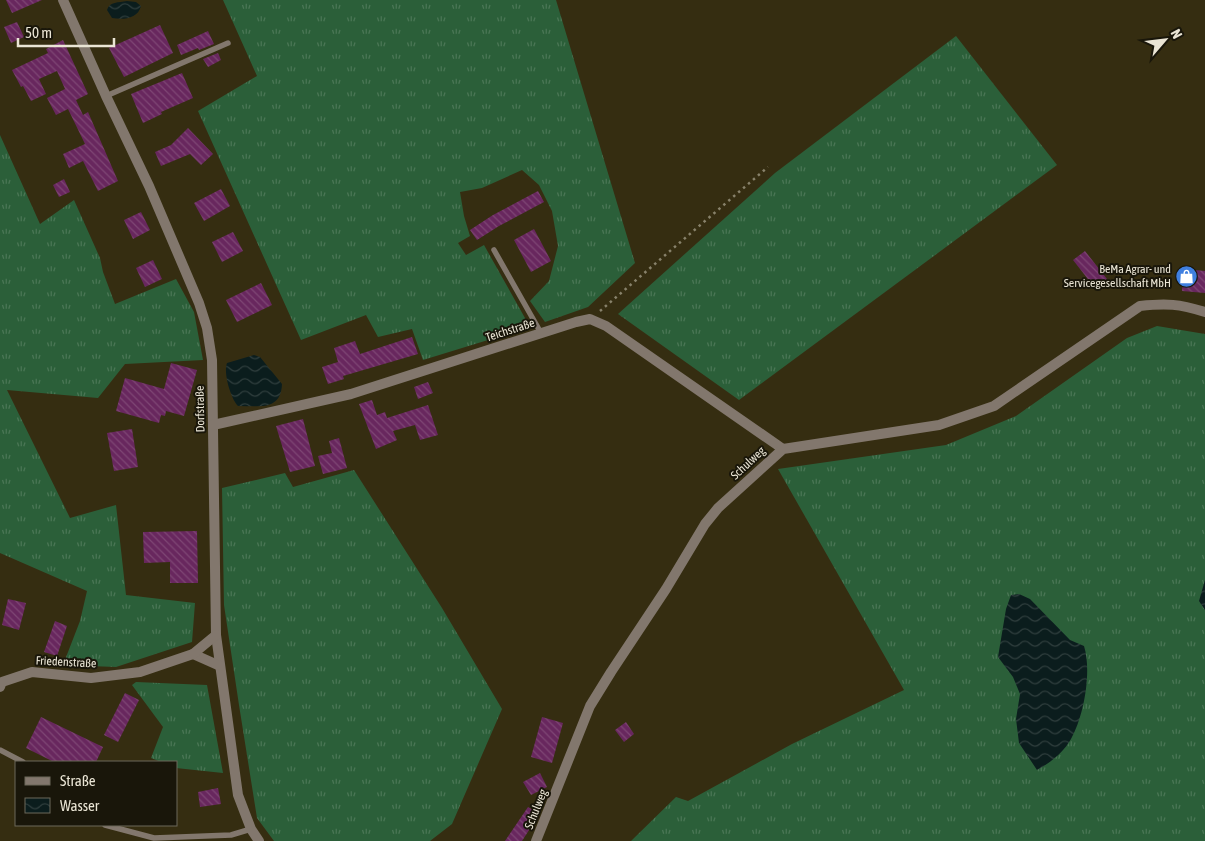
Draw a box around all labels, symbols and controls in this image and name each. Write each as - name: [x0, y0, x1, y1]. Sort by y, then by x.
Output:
- scale bar: [18, 15, 114, 47]
- north arrow: [1140, 15, 1190, 65]
- text: 50 m: [25, 24, 52, 41]
- text: N: [1167, 26, 1185, 41]
- place label: BeMa Agrar- und Servicegesellschaft MbH: [1064, 262, 1171, 290]
- shop icon: BeMa Agrar- und Servicegesellschaft MbH: [1175, 264, 1199, 288]
- street label: Teichstraße: [484, 316, 536, 344]
- street label: Dorfstraße: [193, 385, 207, 433]
- street label: Schulweg: [728, 443, 769, 482]
- street label: Friedenstraße: [35, 653, 97, 671]
- legend: [15, 761, 178, 826]
- text: Straße: [60, 772, 96, 789]
- street label: Schulweg: [522, 786, 551, 831]
- text: Wasser: [60, 797, 100, 814]

